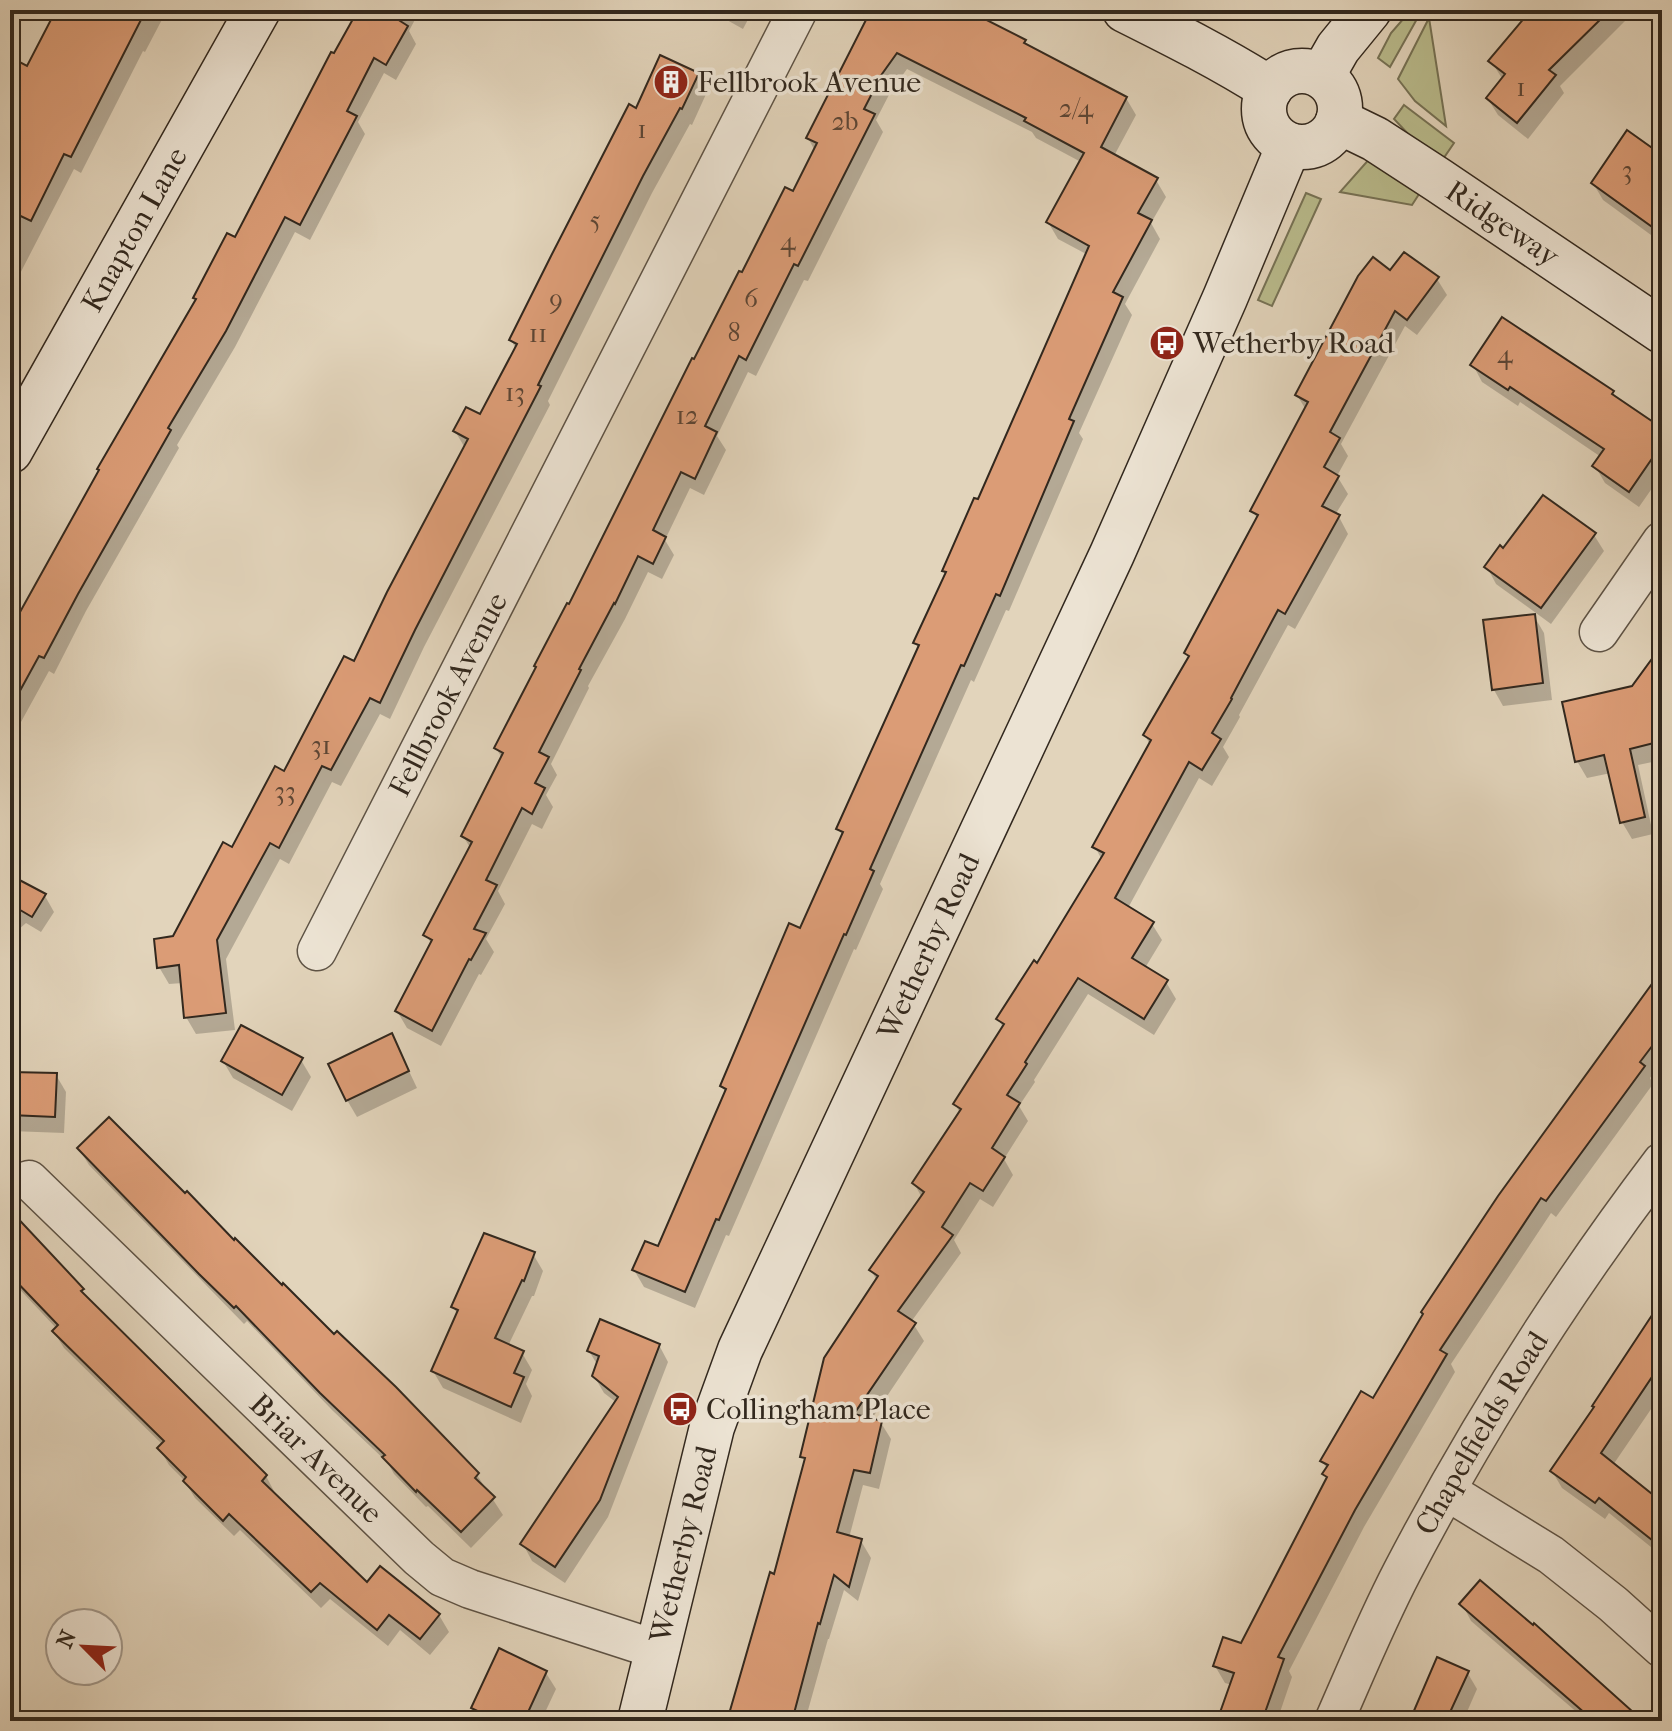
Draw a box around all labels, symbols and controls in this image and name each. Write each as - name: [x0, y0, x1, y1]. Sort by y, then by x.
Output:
- building icon: Fellbrook Avenue: [652, 63, 690, 101]
- place label: Fellbrook Avenue: [697, 65, 921, 100]
- house number: 1: [1516, 72, 1526, 103]
- house number: 2/4: [1059, 93, 1094, 124]
- house number: 2b: [832, 106, 858, 137]
- house number: 1: [637, 114, 647, 145]
- street label: Knapton Lane: [74, 141, 195, 318]
- house number: 3: [1622, 155, 1632, 186]
- street label: Ridgeway: [1439, 173, 1566, 274]
- house number: 5: [589, 205, 601, 236]
- house number: 4: [780, 226, 796, 257]
- house number: 6: [744, 283, 759, 314]
- house number: 9: [549, 284, 563, 315]
- house number: 8: [727, 317, 741, 348]
- house number: 11: [529, 318, 547, 349]
- bus stop icon: Wetherby Road: [1148, 324, 1186, 362]
- place label: Wetherby Road: [1192, 326, 1395, 361]
- house number: 4: [1497, 339, 1513, 370]
- house number: 13: [505, 377, 525, 408]
- house number: 12: [676, 400, 698, 431]
- street label: Fellbrook Avenue: [381, 587, 515, 802]
- house number: 31: [311, 730, 331, 761]
- house number: 33: [274, 776, 296, 807]
- street label: Wetherby Road: [870, 847, 987, 1046]
- street label: Chapelfields Road: [1408, 1324, 1556, 1541]
- street label: Briar Avenue: [243, 1386, 390, 1531]
- bus stop icon: Collingham Place: [661, 1390, 699, 1428]
- place label: Collingham Place: [706, 1392, 931, 1427]
- street label: Wetherby Road: [642, 1442, 724, 1647]
- north arrow: [44, 1607, 124, 1687]
- text: N: [51, 1626, 82, 1652]

